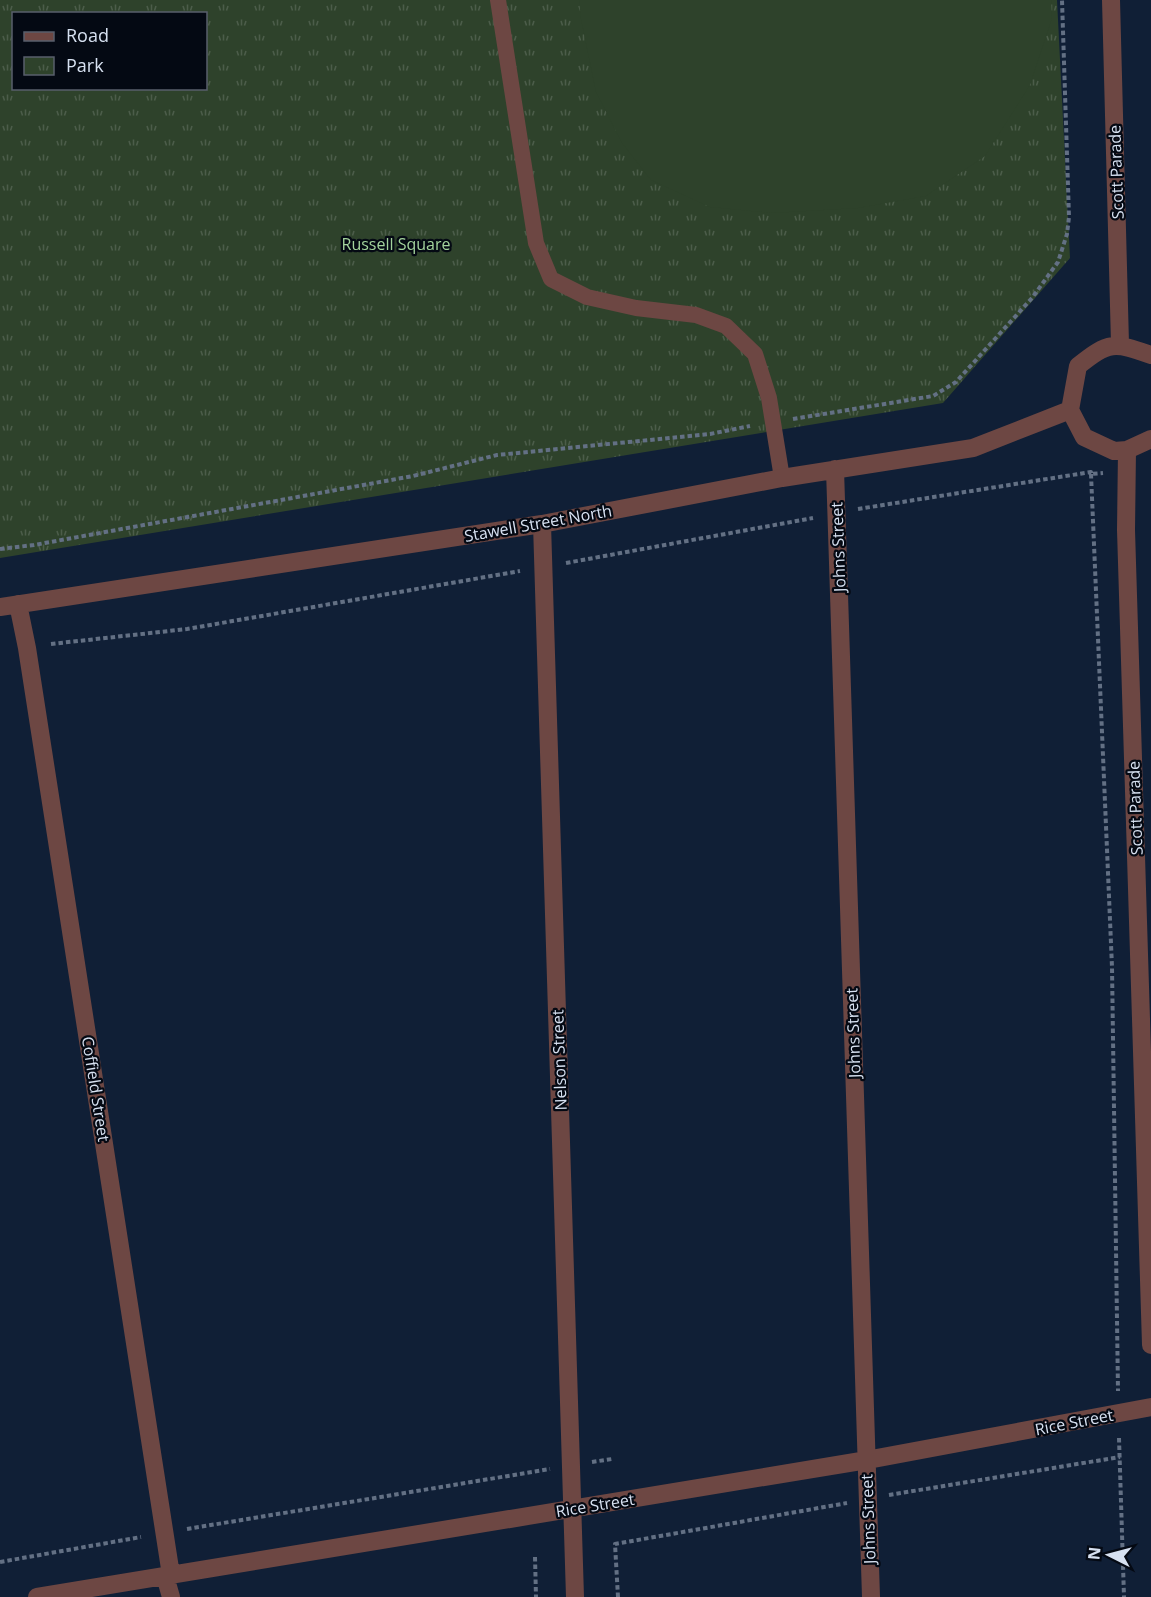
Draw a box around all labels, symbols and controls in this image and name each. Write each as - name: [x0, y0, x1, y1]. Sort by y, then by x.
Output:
- legend: [12, 12, 207, 90]
- text: Road: [66, 23, 109, 47]
- text: Park: [66, 53, 104, 77]
- street label: Scott Parade: [1103, 124, 1129, 220]
- park label: Russell Square: [342, 233, 450, 255]
- street label: Stawell Street North: [462, 499, 614, 547]
- street label: Johns Street: [825, 501, 851, 594]
- street label: Scott Parade: [1122, 760, 1148, 856]
- street label: Johns Street: [840, 987, 866, 1080]
- street label: Nelson Street: [546, 1009, 572, 1111]
- street label: Coffield Street: [77, 1035, 115, 1143]
- street label: Rice Street: [1033, 1404, 1115, 1440]
- street label: Johns Street: [855, 1473, 881, 1566]
- street label: Rice Street: [554, 1488, 636, 1522]
- north arrow: [1079, 1525, 1139, 1585]
- text: N: [1082, 1546, 1106, 1561]

